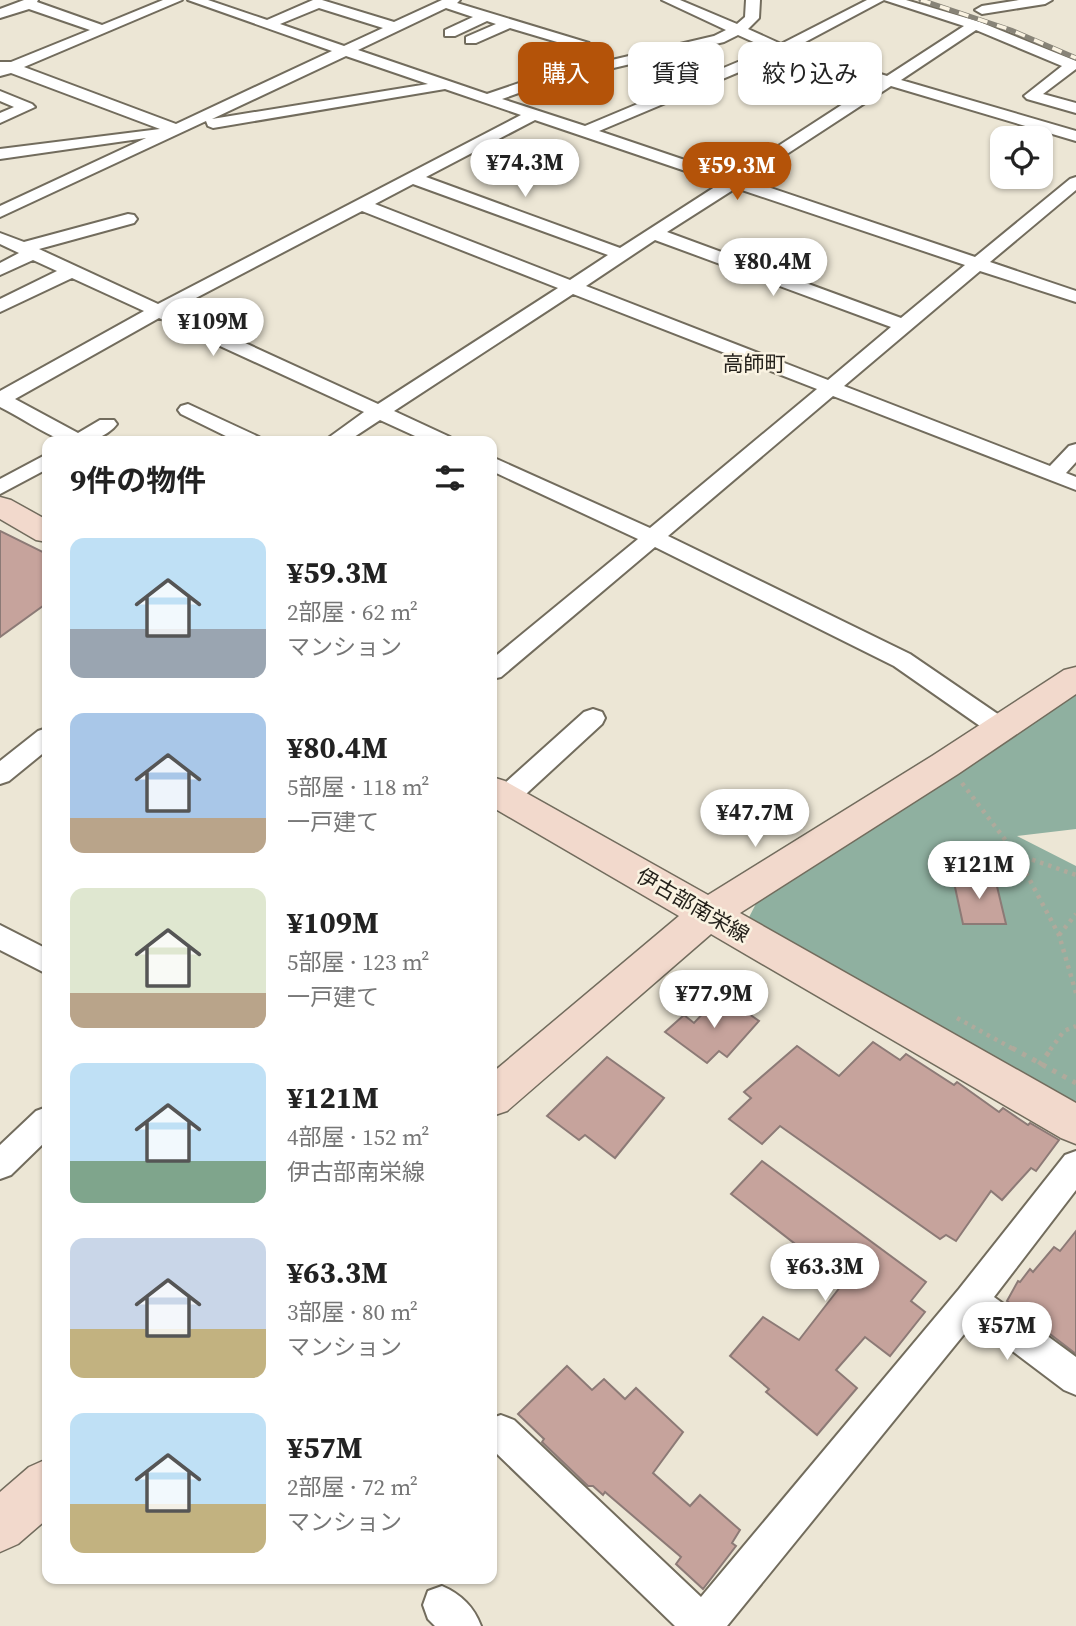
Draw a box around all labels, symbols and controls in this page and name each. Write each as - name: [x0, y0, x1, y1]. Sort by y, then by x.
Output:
- chip: 購入: [518, 42, 614, 105]
- chip: 賃貸: [628, 42, 724, 105]
- chip: 絞り込み: [738, 42, 882, 105]
- map controls: [990, 126, 1053, 189]
- button: locate: [990, 126, 1053, 189]
- pin: ¥74.3M: [468, 140, 582, 199]
- pin: ¥59.3M: [680, 142, 794, 202]
- text: ¥74.3M: [486, 146, 564, 178]
- text: ¥59.3M: [698, 149, 776, 181]
- pin: ¥80.4M: [716, 238, 830, 298]
- text: ¥80.4M: [734, 245, 812, 277]
- pin: ¥109M: [164, 298, 262, 358]
- text: ¥109M: [178, 305, 248, 337]
- district label: 高師町: [723, 349, 786, 378]
- icon: filters: [431, 459, 469, 497]
- text: 9件の物件: [70, 460, 206, 501]
- text: ¥59.3M: [287, 552, 388, 593]
- icon: home: [126, 566, 210, 650]
- text: 2部屋 · 62 m²: [287, 596, 418, 628]
- text: マンション: [287, 631, 402, 663]
- text: ¥80.4M: [287, 727, 388, 768]
- icon: home: [126, 741, 210, 825]
- text: 5部屋 · 118 m²: [287, 771, 430, 803]
- pin: ¥47.7M: [698, 790, 812, 849]
- text: ¥47.7M: [716, 796, 794, 828]
- text: 一戸建て: [287, 806, 379, 838]
- pin: ¥121M: [930, 842, 1028, 901]
- text: ¥121M: [944, 848, 1014, 880]
- street label: 伊古部南栄線: [631, 861, 755, 949]
- text: ¥109M: [287, 902, 379, 943]
- icon: home: [126, 916, 210, 1000]
- text: 5部屋 · 123 m²: [287, 946, 430, 978]
- pin: ¥77.9M: [657, 970, 771, 1030]
- text: ¥77.9M: [675, 977, 753, 1009]
- text: 一戸建て: [287, 981, 379, 1013]
- text: ¥121M: [287, 1077, 379, 1118]
- icon: home: [126, 1091, 210, 1175]
- text: 4部屋 · 152 m²: [287, 1121, 430, 1153]
- text: 伊古部南栄線: [287, 1156, 425, 1188]
- pin: ¥63.3M: [768, 1244, 882, 1303]
- text: ¥63.3M: [786, 1250, 864, 1282]
- text: ¥63.3M: [287, 1252, 388, 1293]
- icon: home: [126, 1266, 210, 1350]
- text: 3部屋 · 80 m²: [287, 1296, 418, 1328]
- pin: ¥57M: [966, 1302, 1048, 1362]
- text: ¥57M: [978, 1309, 1036, 1341]
- text: マンション: [287, 1331, 402, 1363]
- text: ¥57M: [287, 1427, 363, 1468]
- icon: home: [126, 1441, 210, 1525]
- text: 2部屋 · 72 m²: [287, 1471, 418, 1503]
- text: マンション: [287, 1506, 402, 1538]

